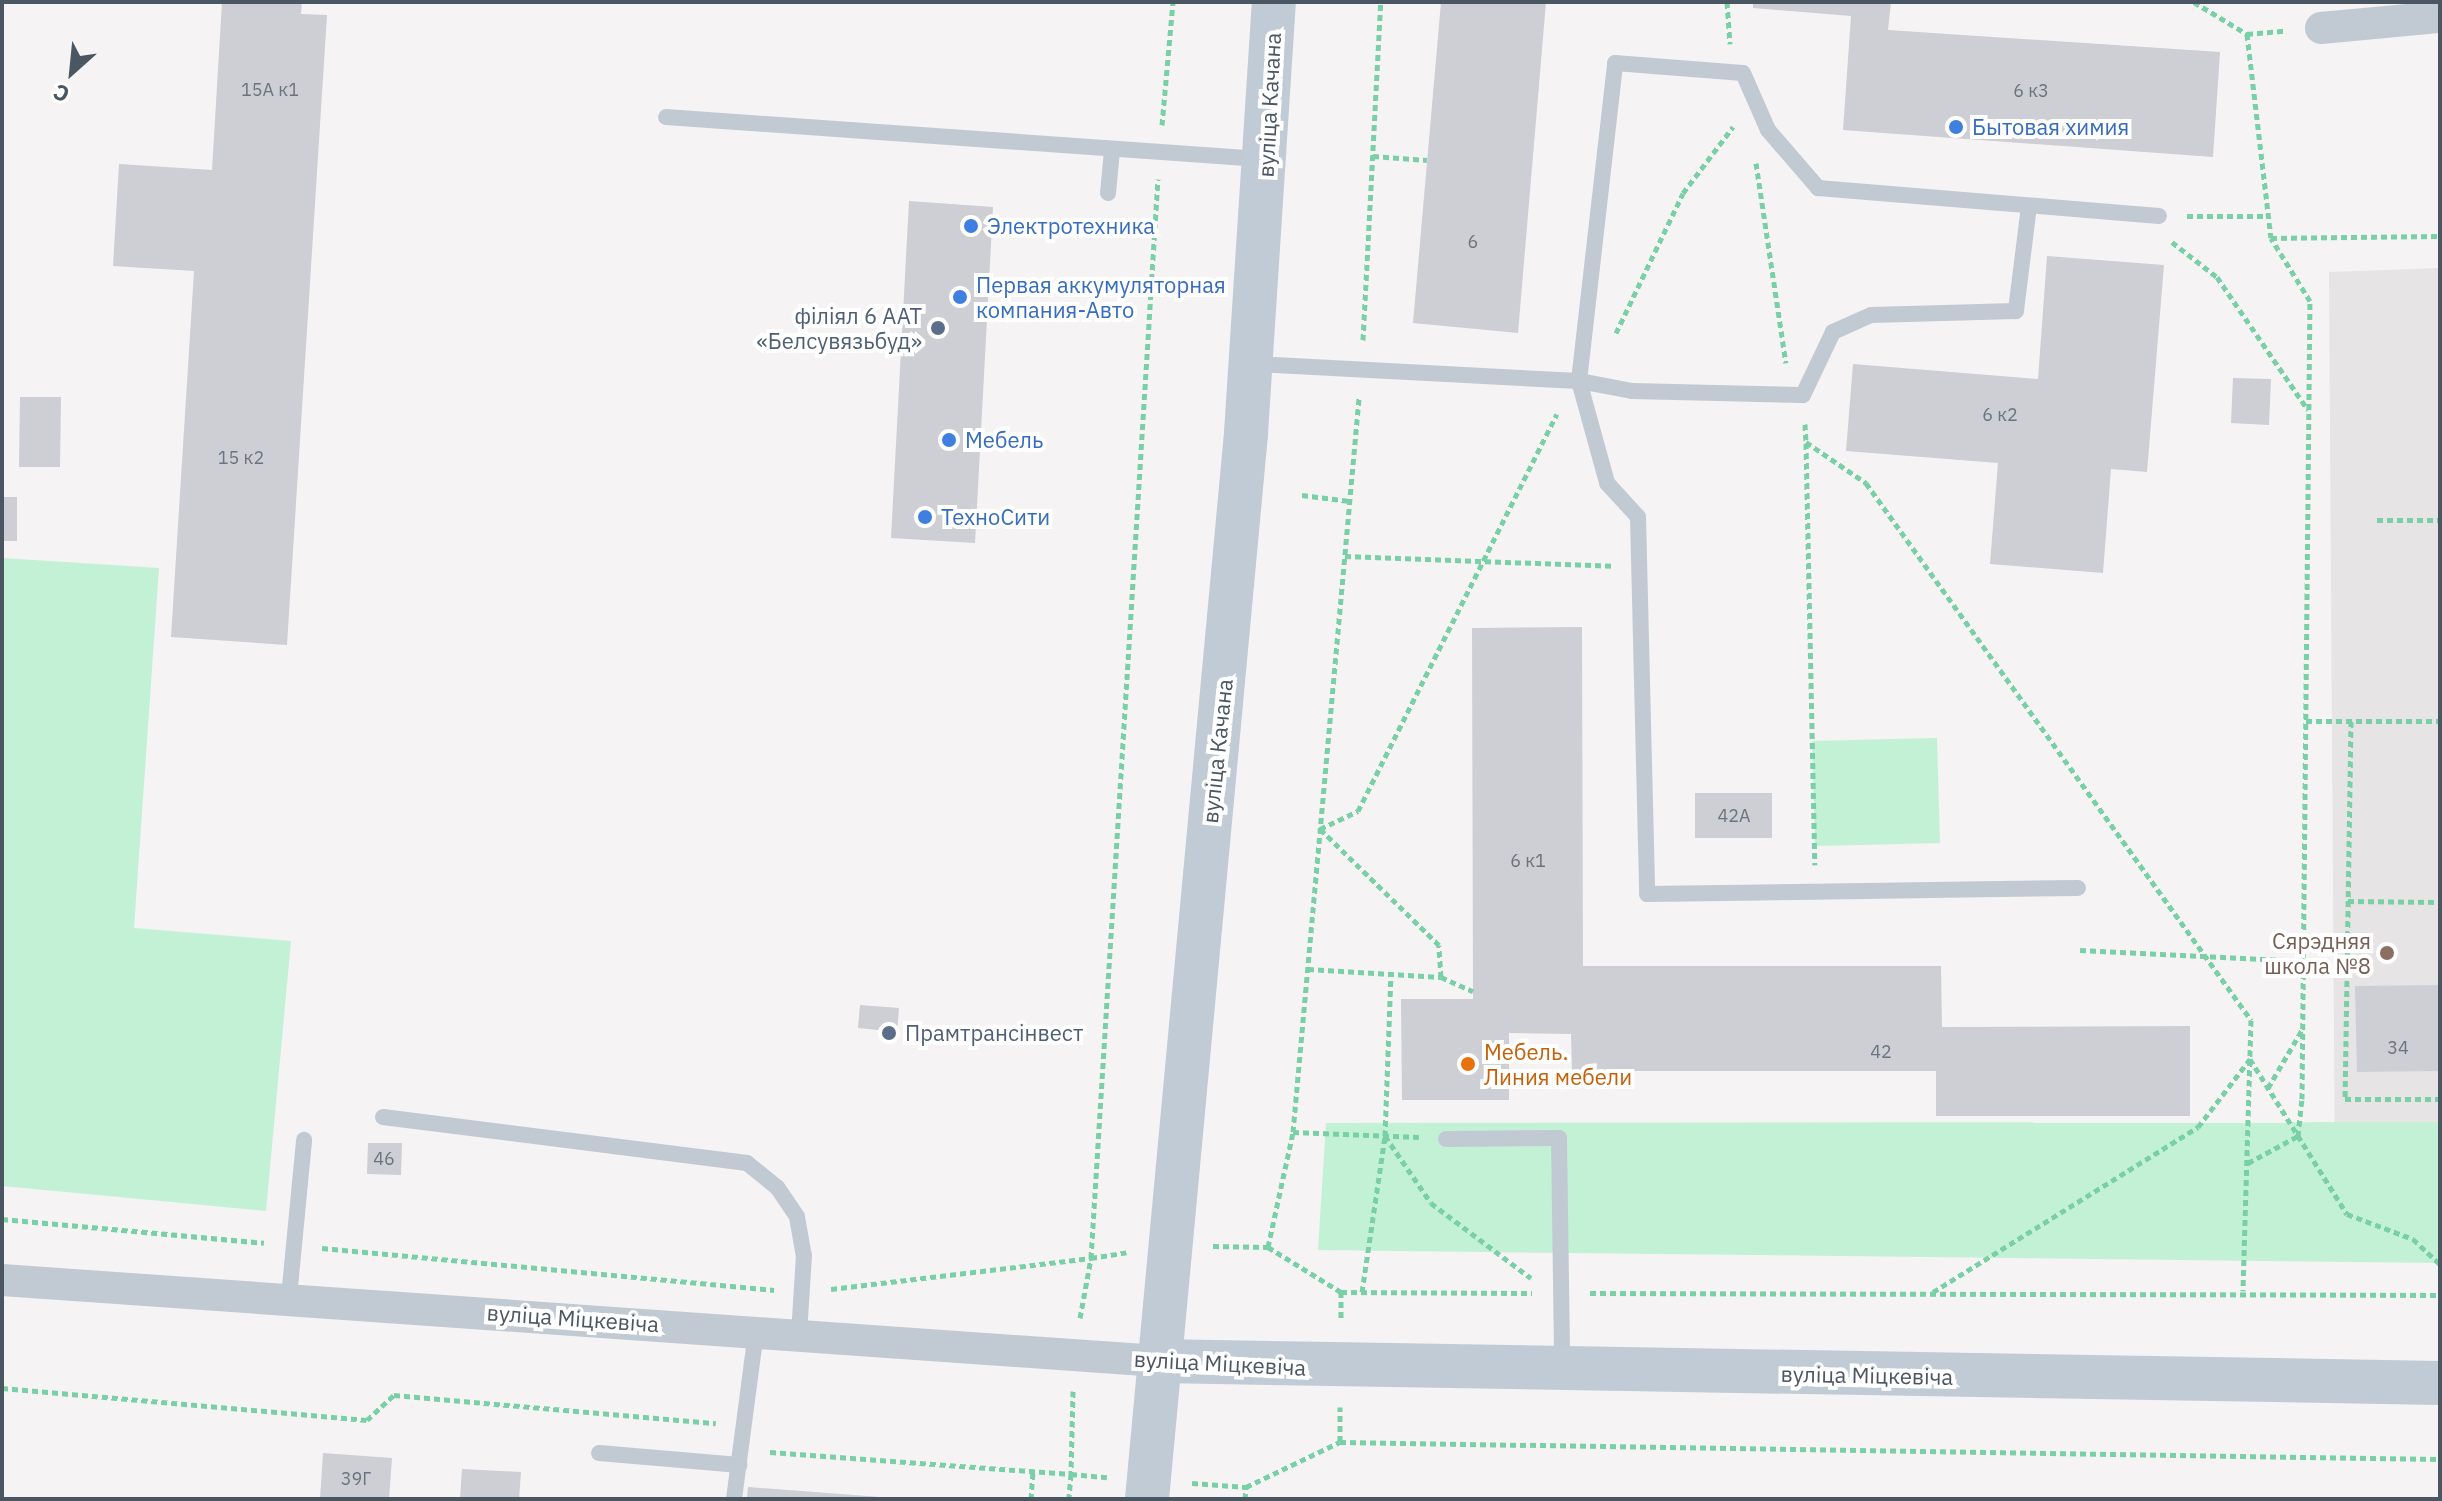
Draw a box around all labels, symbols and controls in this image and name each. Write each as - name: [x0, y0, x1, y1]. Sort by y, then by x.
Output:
- north arrow: [32, 32, 112, 112]
- street label: вуліца Качана: [1252, 32, 1286, 178]
- text: С: [48, 78, 74, 110]
- house number: 15А к1: [241, 79, 299, 101]
- house number: 6 к3: [2013, 80, 2049, 102]
- place label: Бытовая химия: [1972, 114, 2129, 140]
- marker: Бытовая химия: [1947, 118, 1965, 136]
- place label: Электротехника: [987, 213, 1155, 239]
- marker: Электротехника: [962, 217, 980, 235]
- house number: 6: [1468, 231, 1478, 253]
- place label: Первая аккумуляторная компания-Авто: [976, 271, 1226, 322]
- marker: Первая аккумуляторная компания-Авто: [951, 288, 969, 306]
- place label: філіял 6 ААТ «Белсувязьбуд»: [757, 302, 922, 354]
- marker: філіял 6 ААТ «Белсувязьбуд»: [929, 319, 947, 337]
- house number: 6 к2: [1982, 404, 2018, 426]
- place label: Мебель: [965, 427, 1043, 453]
- marker: Мебель: [940, 431, 958, 449]
- house number: 15 к2: [218, 447, 264, 469]
- place label: ТехноСити: [941, 504, 1050, 530]
- marker: ТехноСити: [916, 508, 934, 526]
- street label: вуліца Качана: [1196, 678, 1238, 824]
- house number: 42А: [1717, 805, 1751, 827]
- house number: 6 к1: [1510, 850, 1546, 872]
- place label: Сярэдняя школа №8: [2264, 927, 2371, 978]
- marker: Сярэдняя школа №8: [2378, 944, 2396, 962]
- place label: Прамтрансінвест: [905, 1020, 1083, 1046]
- marker: Прамтрансінвест: [880, 1024, 898, 1042]
- house number: 34: [2387, 1037, 2409, 1059]
- place label: Мебель. Линия мебели: [1484, 1038, 1632, 1090]
- house number: 42: [1870, 1041, 1892, 1063]
- marker: Мебель. Линия мебели: [1459, 1055, 1477, 1073]
- house number: 46: [373, 1148, 395, 1170]
- street label: вуліца Міцкевіча: [486, 1299, 660, 1337]
- street label: вуліца Міцкевіча: [1133, 1345, 1307, 1381]
- street label: вуліца Міцкевіча: [1781, 1360, 1953, 1390]
- house number: 39Г: [341, 1468, 371, 1490]

